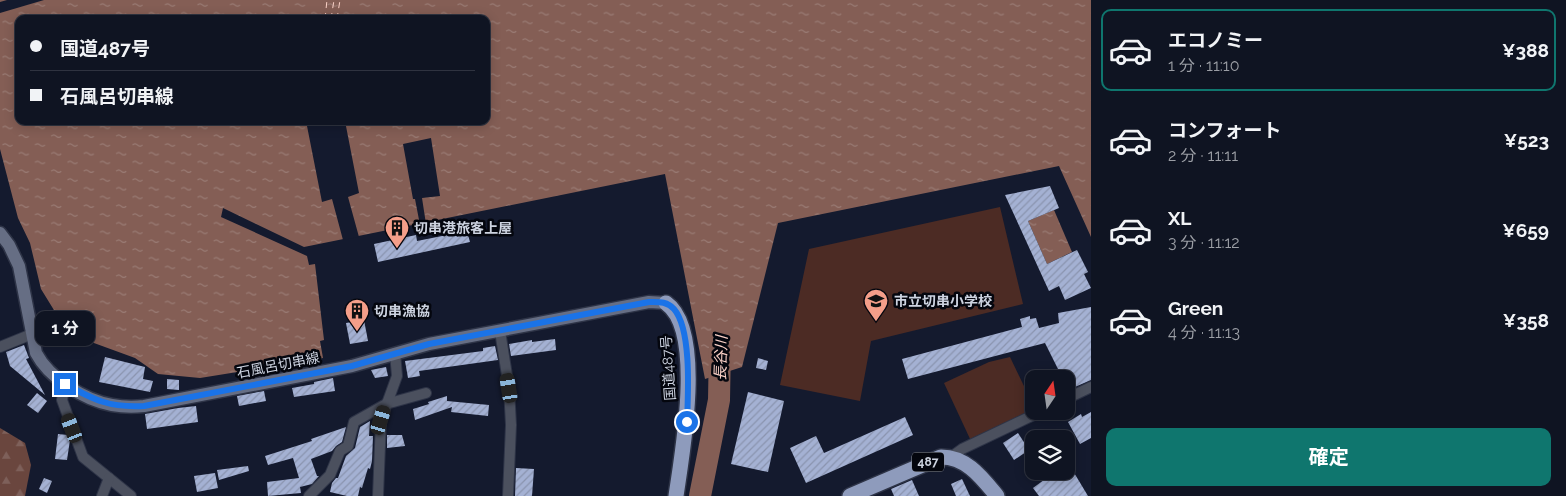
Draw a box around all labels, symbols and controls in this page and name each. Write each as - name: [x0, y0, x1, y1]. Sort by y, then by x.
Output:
- icon: car: [1108, 28, 1153, 73]
- text: エコノミー: [1168, 29, 1263, 51]
- text: 国道487号: [60, 37, 150, 59]
- text: ¥388: [1502, 39, 1549, 61]
- text: 1 分 · 11:10: [1168, 56, 1239, 75]
- text: 石風呂切串線: [60, 85, 174, 107]
- icon: car: [1108, 118, 1153, 163]
- text: コンフォート: [1168, 119, 1281, 141]
- text: ¥523: [1504, 129, 1549, 151]
- text: 2 分 · 11:11: [1168, 146, 1238, 165]
- text: XL: [1168, 207, 1191, 229]
- icon: car: [1108, 208, 1153, 253]
- building icon: 切串港旅客上屋: [384, 215, 410, 249]
- text: ¥659: [1502, 219, 1549, 241]
- place label: 切串港旅客上屋: [414, 220, 512, 236]
- text: 3 分 · 11:12: [1168, 233, 1240, 252]
- school or university icon: 市立切串小学校: [863, 288, 889, 322]
- place label: 市立切串小学校: [894, 293, 992, 309]
- text: Green: [1168, 297, 1223, 319]
- building icon: 切串漁協: [344, 298, 370, 332]
- icon: car: [1108, 298, 1153, 343]
- place label: 切串漁協: [374, 303, 430, 319]
- text: ¥358: [1503, 309, 1549, 331]
- callout: 1 分: [35, 312, 95, 346]
- text: 1 分: [51, 319, 79, 338]
- text: 4 分 · 11:13: [1168, 323, 1240, 342]
- water label: 長谷川: [711, 333, 731, 381]
- street label: 国道487号: [658, 335, 678, 401]
- street label: 石風呂切串線: [235, 349, 321, 381]
- north arrow: [1025, 370, 1075, 420]
- map controls: [1025, 370, 1075, 480]
- car: [499, 372, 518, 404]
- route end: [54, 373, 76, 395]
- car: [369, 403, 392, 437]
- car: [59, 411, 84, 445]
- route start: [676, 411, 698, 433]
- button: 確定: [1106, 428, 1551, 486]
- button: layers: [1025, 430, 1075, 480]
- road number: 487: [912, 452, 944, 472]

